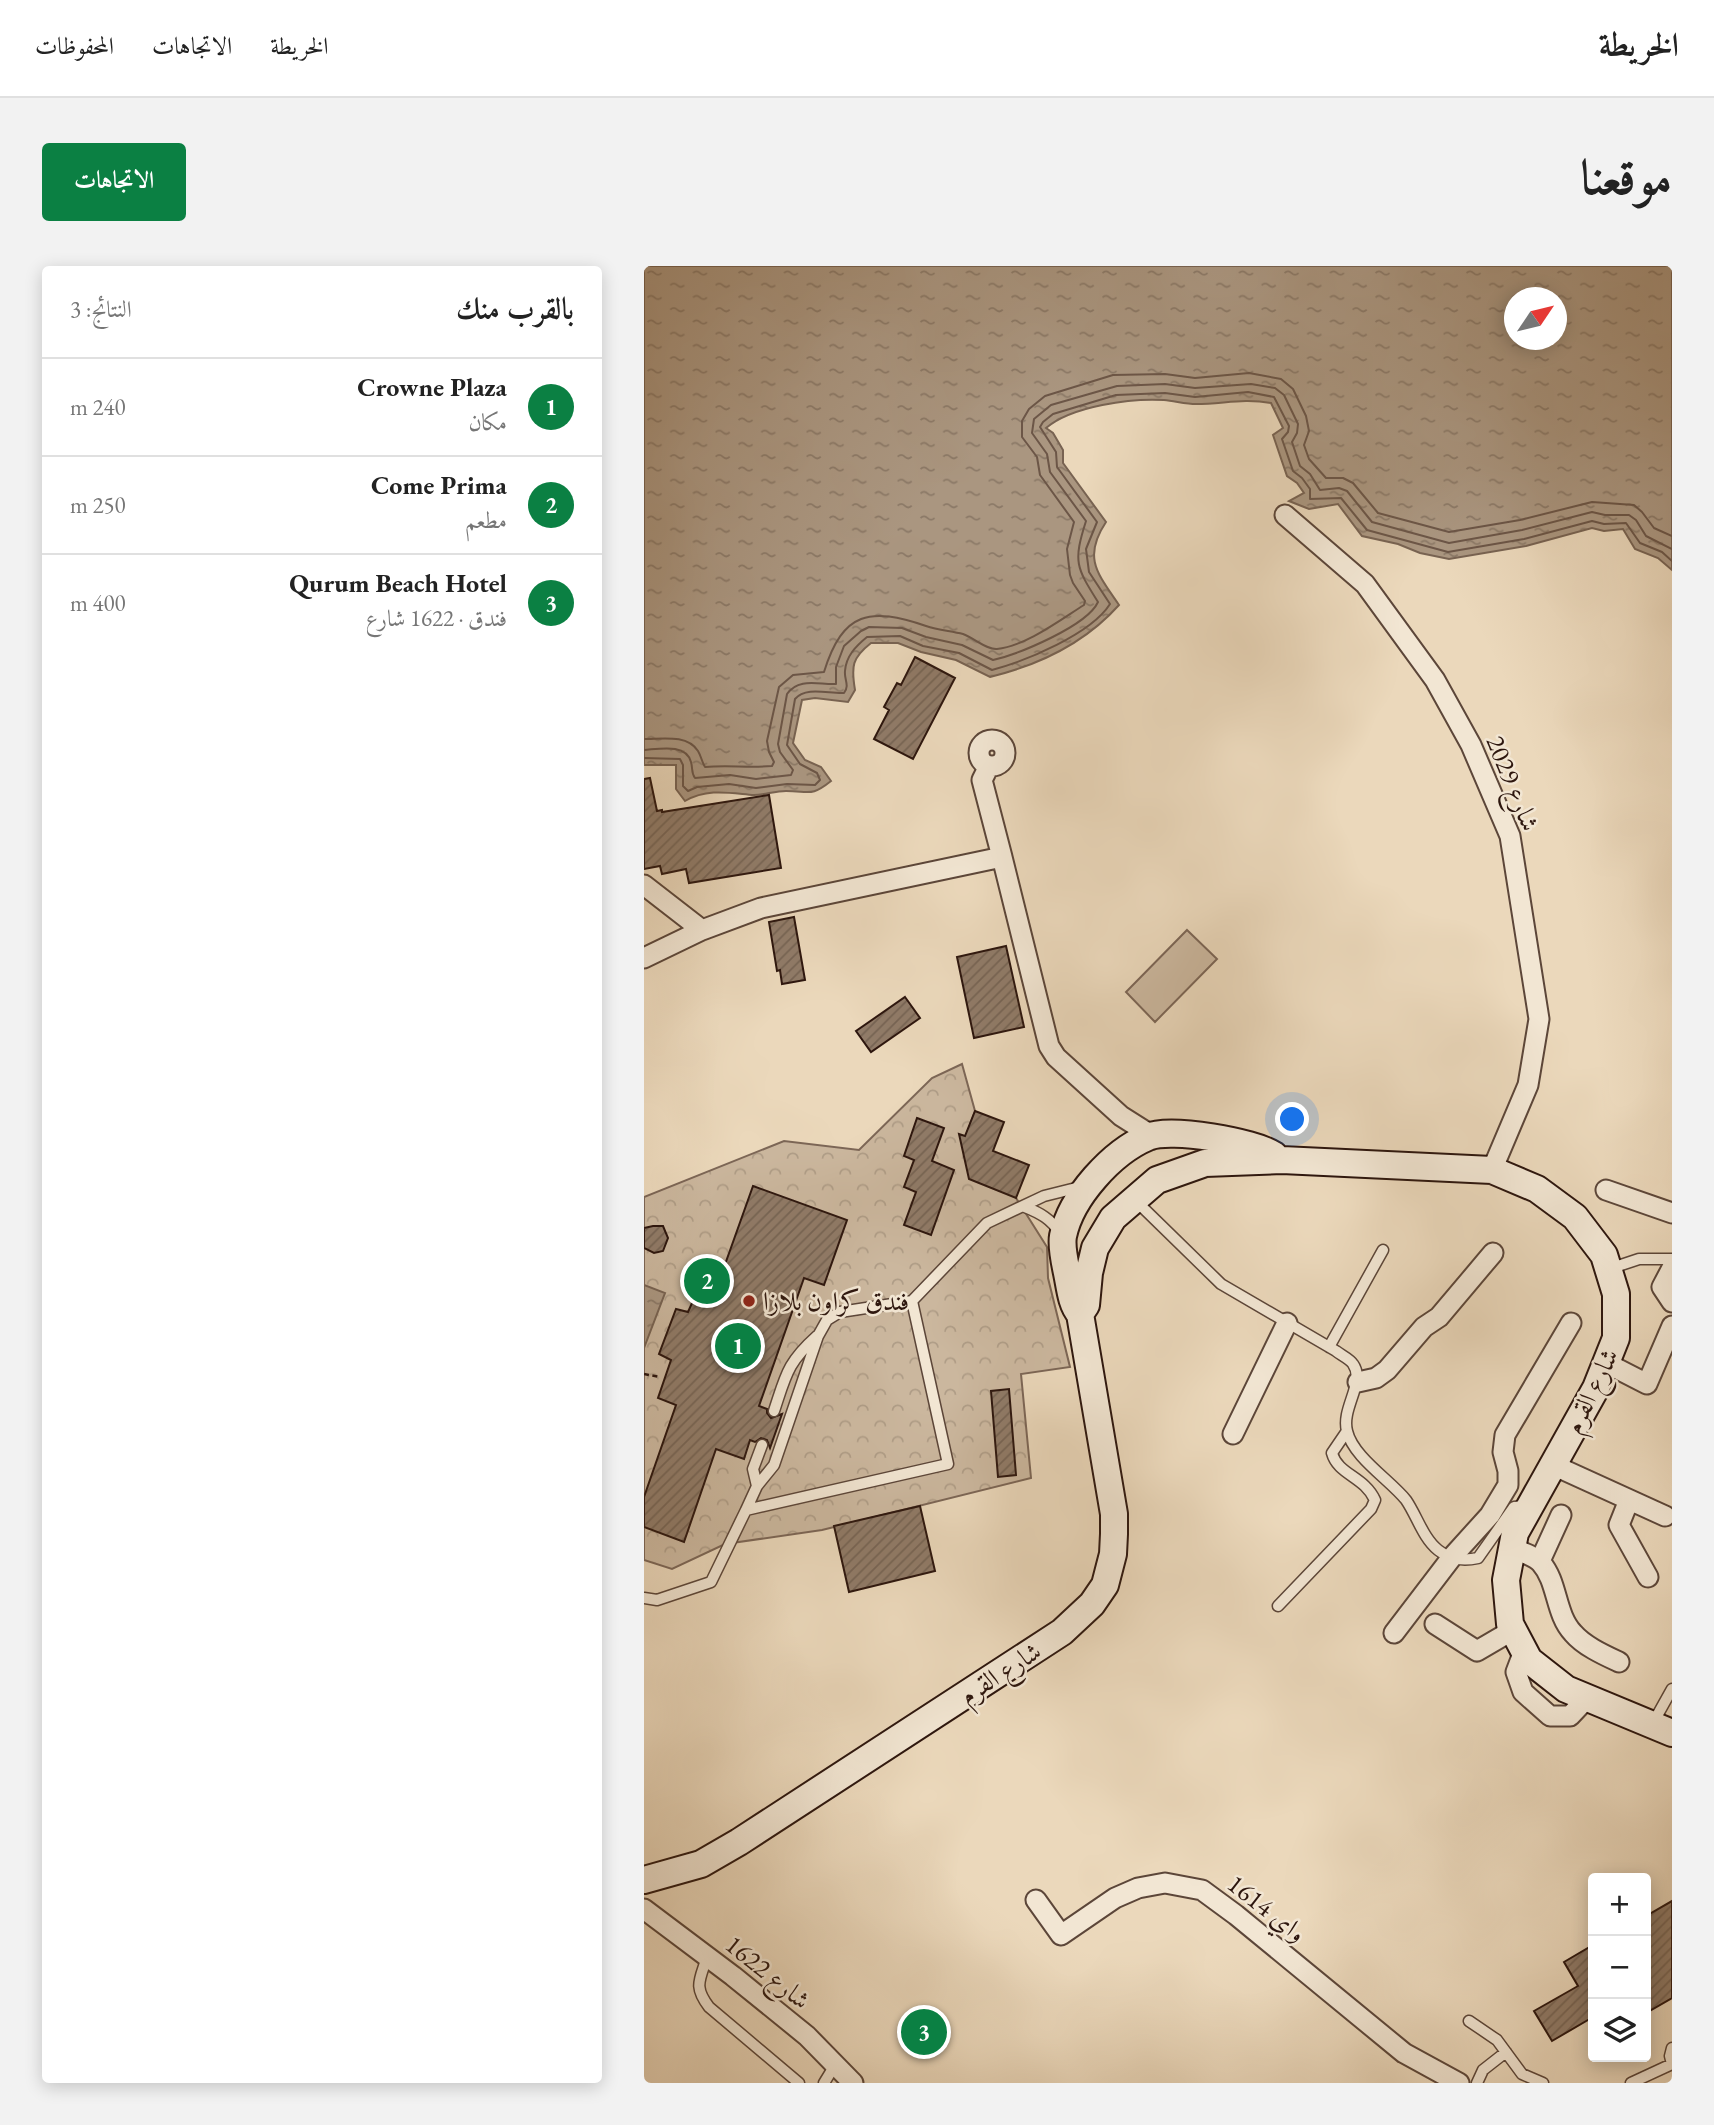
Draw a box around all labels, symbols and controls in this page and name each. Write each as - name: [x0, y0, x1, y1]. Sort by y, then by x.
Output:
- text: الخريطة: [1599, 23, 1679, 66]
- text: المحفوظات: [35, 30, 114, 61]
- text: الاتجاهات: [152, 30, 232, 61]
- text: الخريطة: [270, 30, 329, 61]
- button: الاتجاهات: [42, 143, 186, 221]
- text: موقعنا: [1580, 145, 1672, 209]
- north arrow: [1504, 287, 1567, 350]
- text: بالقرب منك: [456, 289, 574, 328]
- text: النتائج: 3: [70, 294, 132, 324]
- text: Crowne Plaza: [357, 370, 507, 404]
- text: 240 m: [70, 392, 126, 422]
- text: 1: [545, 392, 557, 422]
- text: مكان: [468, 407, 507, 437]
- text: Come Prima: [371, 468, 507, 502]
- text: 250 m: [70, 490, 126, 520]
- text: 2: [545, 490, 557, 520]
- text: مطعم: [465, 505, 507, 535]
- text: Qurum Beach Hotel: [289, 566, 507, 600]
- text: 400 m: [70, 588, 126, 618]
- text: 3: [545, 588, 557, 618]
- text: فندق · 1622 شارع: [365, 603, 507, 633]
- street label: 2029 شارع: [1474, 730, 1548, 838]
- your location: [1275, 1102, 1309, 1136]
- pin: 2: [684, 1255, 730, 1307]
- place label: فندق كراون بلازا: [763, 1284, 909, 1318]
- marker: فندق كراون بلازا: [741, 1293, 757, 1309]
- pin: 1: [715, 1320, 761, 1372]
- street label: شارع القرم: [1556, 1343, 1632, 1442]
- street label: شارع القرم: [953, 1634, 1051, 1717]
- street label: واي 1614: [1218, 1867, 1313, 1953]
- map controls: [1588, 1873, 1651, 2062]
- button: +: [1588, 1873, 1651, 1936]
- street label: 1622 شارع: [715, 1927, 818, 2021]
- button: −: [1588, 1936, 1651, 1999]
- button: layers: [1588, 1999, 1651, 2062]
- pin: 3: [901, 2006, 947, 2058]

